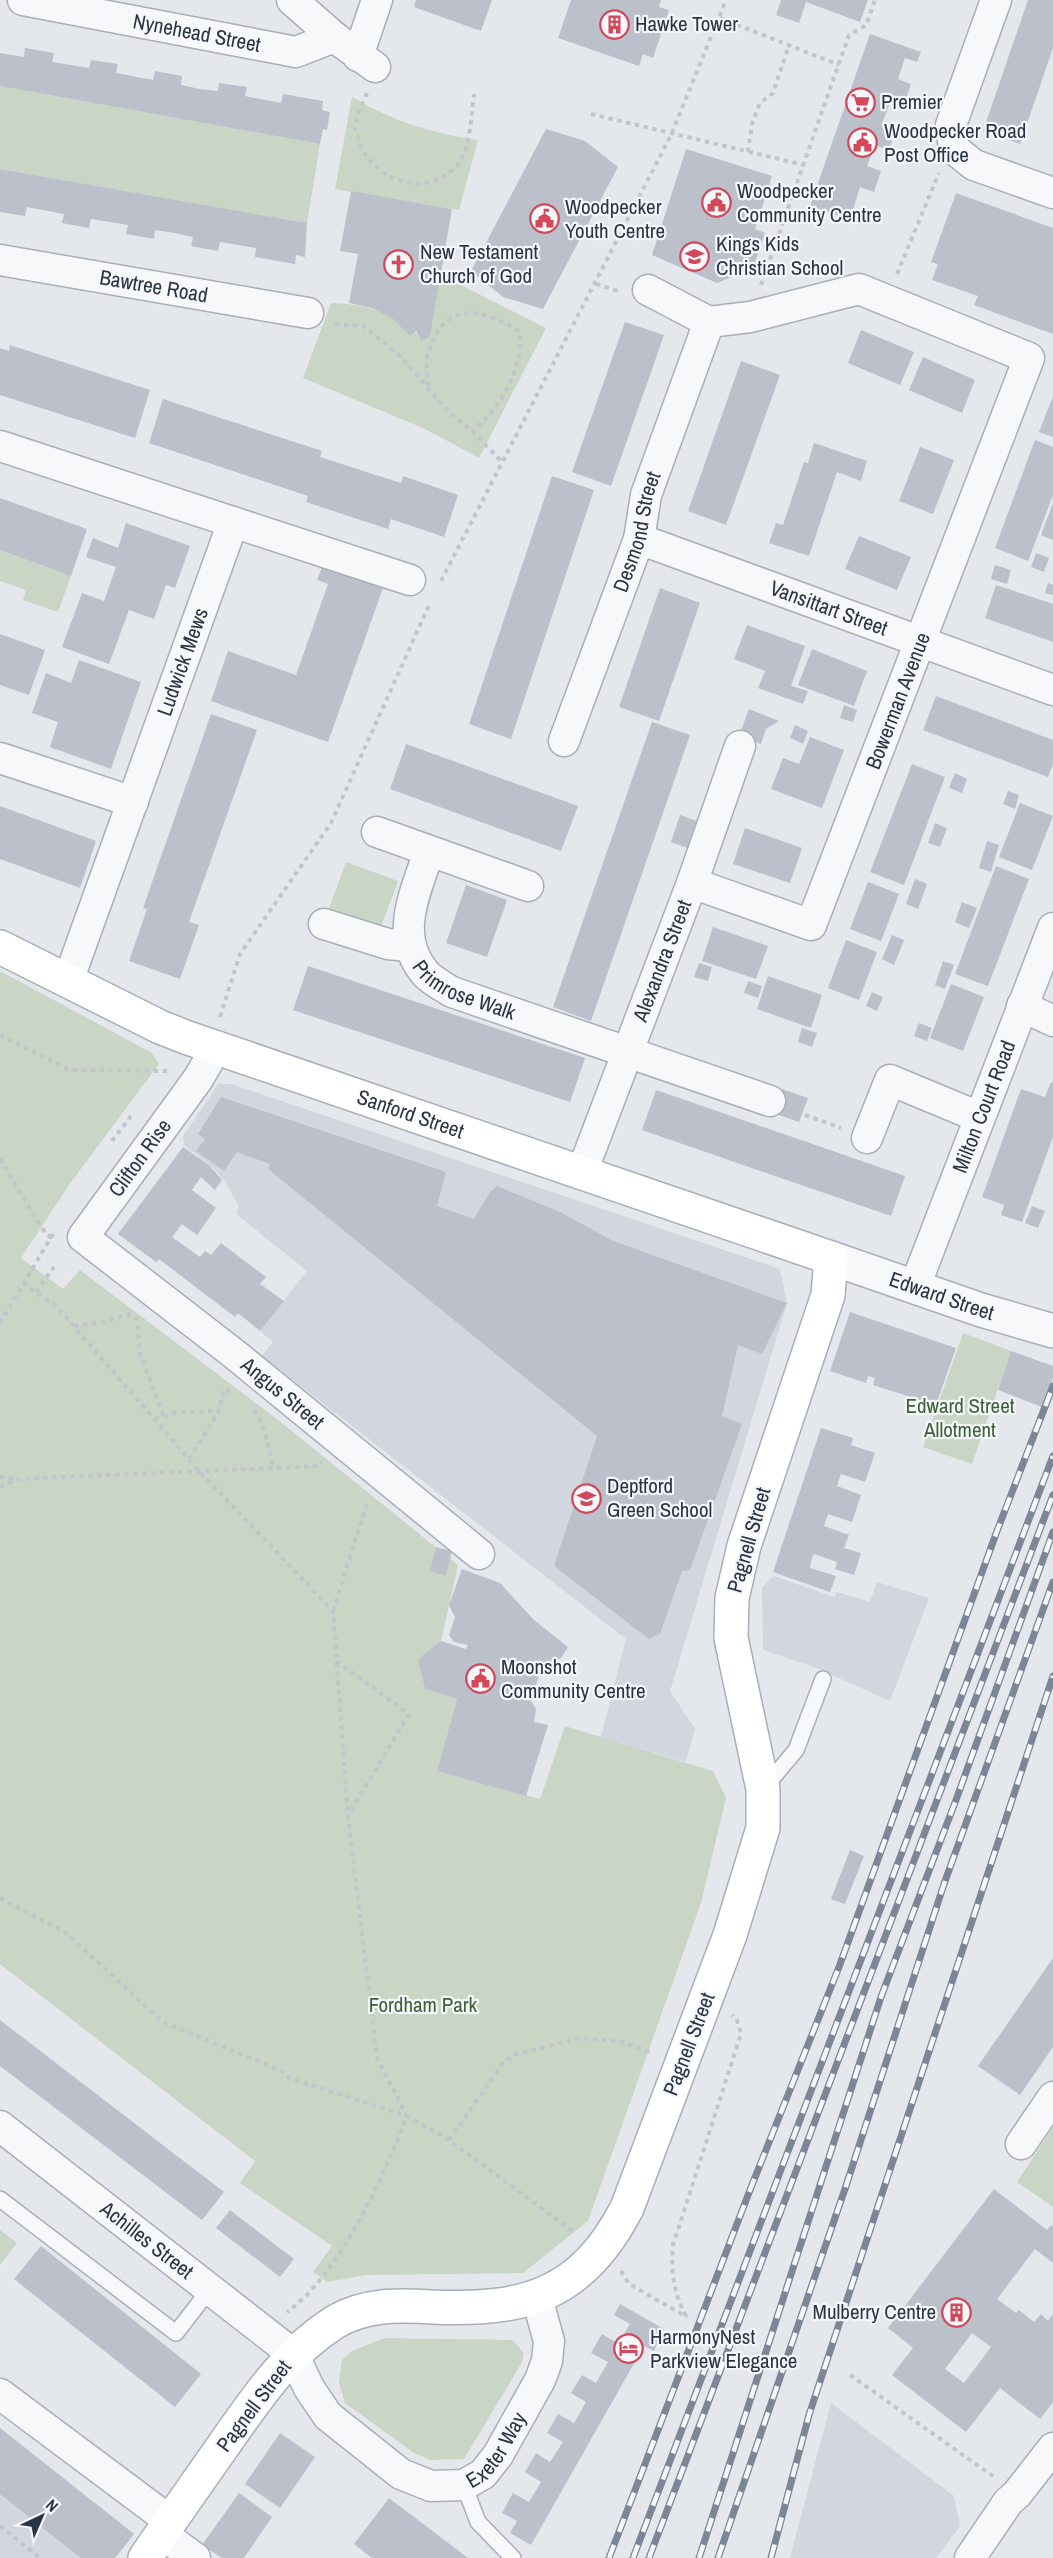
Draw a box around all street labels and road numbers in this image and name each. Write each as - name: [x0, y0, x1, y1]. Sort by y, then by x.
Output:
- street label: Nynehead Street: [131, 6, 263, 59]
- street label: Bawtree Road: [98, 262, 210, 310]
- street label: Desmond Street: [606, 467, 668, 596]
- street label: Vansittart Street: [766, 573, 892, 643]
- street label: Ludwick Mews: [149, 604, 215, 720]
- street label: Bowerman Avenue: [858, 628, 937, 773]
- street label: Alexandra Street: [625, 895, 698, 1027]
- street label: Primrose Walk: [406, 954, 520, 1027]
- street label: Milton Court Road: [945, 1036, 1022, 1177]
- street label: Sanford Street: [353, 1082, 468, 1145]
- street label: Clifton Rise: [101, 1113, 178, 1203]
- street label: Edward Street: [885, 1264, 998, 1327]
- street label: Angus Street: [234, 1350, 331, 1436]
- street label: Pagnell Street: [720, 1484, 777, 1596]
- street label: Pagnell Street: [656, 1988, 722, 2100]
- street label: Achilles Street: [94, 2194, 200, 2286]
- street label: Pagnell Street: [209, 2354, 298, 2458]
- street label: Exeter Way: [460, 2406, 533, 2495]

